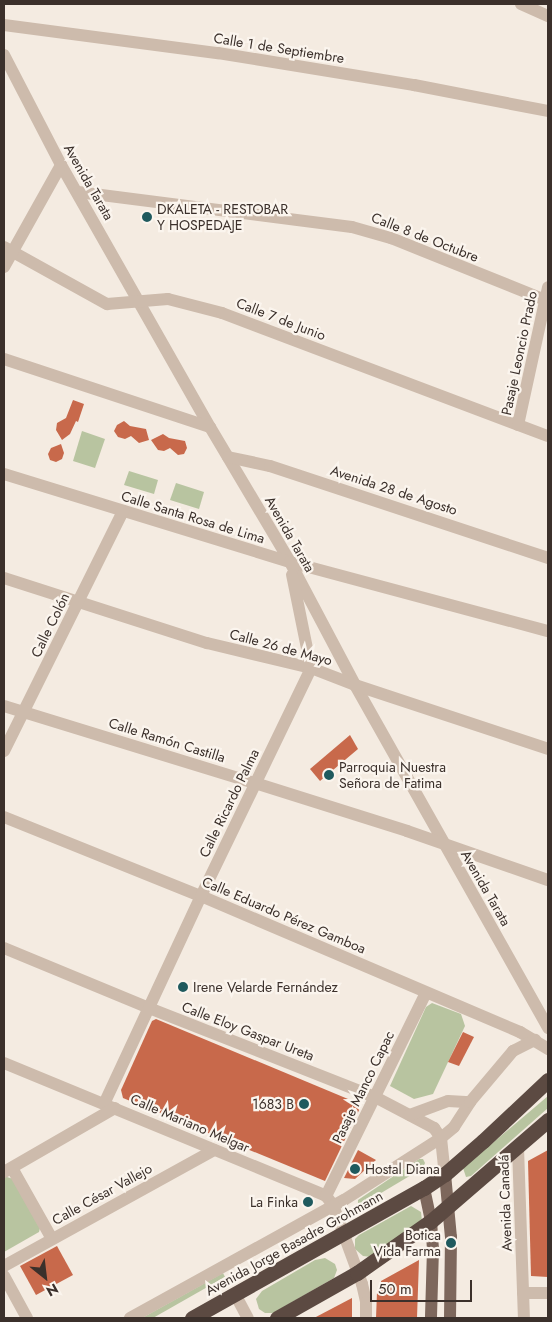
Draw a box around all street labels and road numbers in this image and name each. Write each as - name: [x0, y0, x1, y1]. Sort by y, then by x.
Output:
- street label: Calle 1 de Septiembre: [213, 29, 345, 67]
- street label: Avenida Tarata: [60, 141, 118, 223]
- street label: Calle 8 de Octubre: [369, 209, 481, 265]
- street label: Pasaje Leoncio Prado: [498, 289, 540, 417]
- street label: Calle 7 de Junio: [234, 294, 328, 344]
- street label: Avenida 28 de Agosto: [328, 462, 460, 518]
- street label: Calle Santa Rosa de Lima: [119, 487, 267, 547]
- street label: Avenida Tarata: [261, 493, 319, 575]
- street label: Calle Colón: [27, 590, 73, 660]
- street label: Calle 26 de Mayo: [228, 625, 334, 669]
- street label: Calle Ramón Castilla: [107, 714, 227, 766]
- street label: Calle Ricardo Palma: [195, 746, 263, 860]
- street label: Avenida Tarata: [457, 847, 515, 929]
- street label: Calle Eduardo Pérez Gamboa: [200, 873, 368, 957]
- street label: Calle Eloy Gaspar Ureta: [179, 998, 317, 1064]
- street label: Pasaje Manco Capac: [328, 1028, 398, 1146]
- street label: Calle Mariano Melgar: [128, 1090, 252, 1156]
- street label: Avenida Canadá: [495, 1154, 515, 1252]
- street label: Calle César Vallejo: [49, 1160, 155, 1228]
- street label: Avenida Jorge Basadre Grohmann: [202, 1187, 386, 1299]

